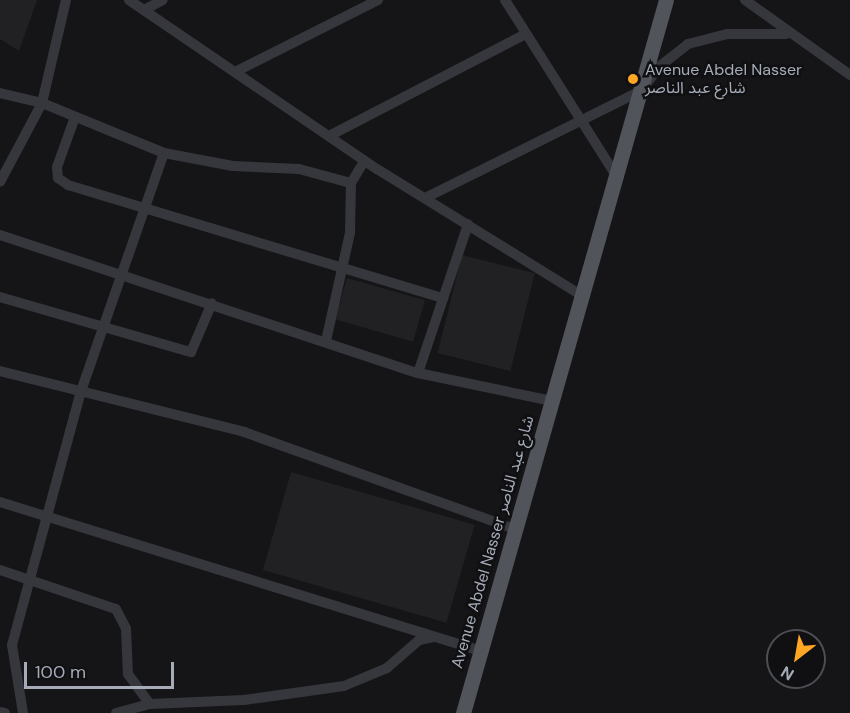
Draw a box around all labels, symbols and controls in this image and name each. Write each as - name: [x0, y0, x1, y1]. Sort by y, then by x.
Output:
- place label: Avenue Abdel Nasser شارع عبد الناصر: [645, 60, 802, 98]
- marker: Avenue Abdel Nasser شارع عبد الناصر: [626, 72, 640, 86]
- street label: Avenue Abdel Nasser شارع عبد الناصر: [448, 413, 538, 671]
- north arrow: [766, 629, 826, 689]
- scale bar: [27, 650, 177, 688]
- text: 100 m: [35, 660, 86, 684]
- text: N: [777, 661, 798, 685]

